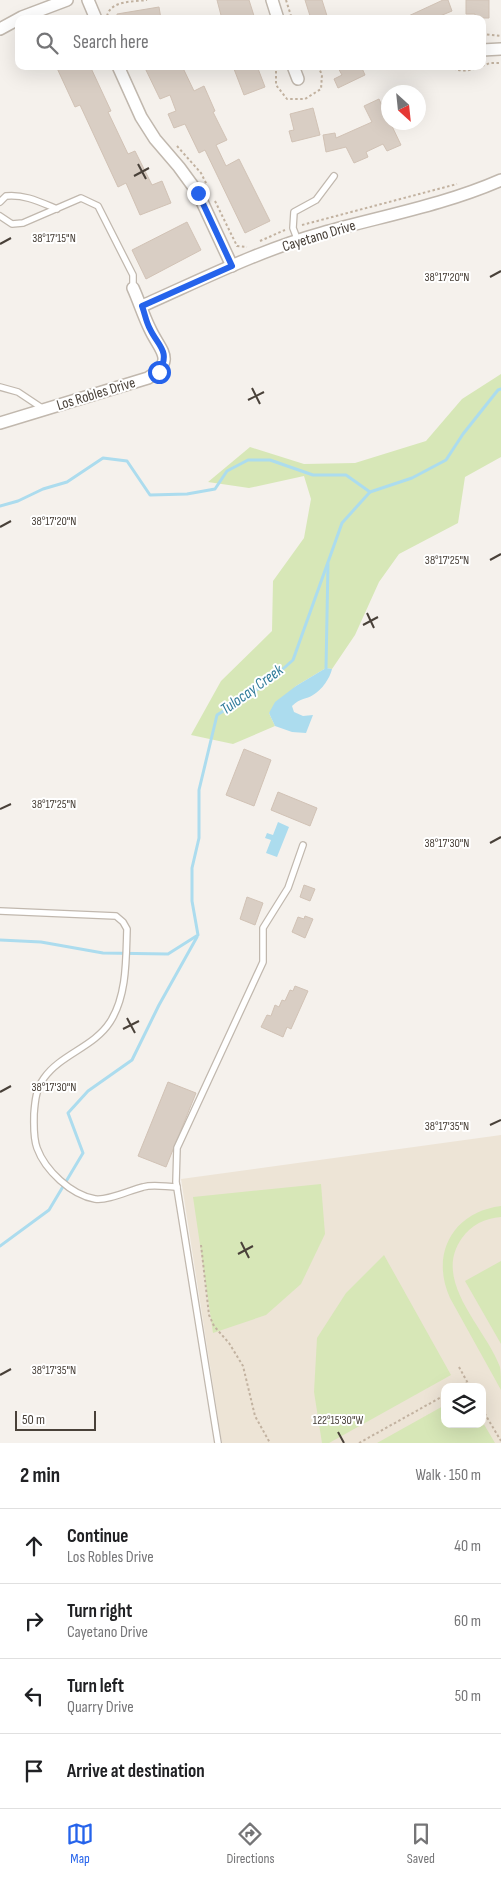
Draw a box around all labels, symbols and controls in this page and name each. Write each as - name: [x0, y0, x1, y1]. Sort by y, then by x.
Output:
- search box: [15, 15, 486, 70]
- icon: search: [33, 29, 61, 57]
- text: Search here: [73, 31, 149, 54]
- north arrow: [381, 85, 426, 130]
- route end: [187, 182, 210, 205]
- street label: Cayetano Drive: [280, 216, 358, 256]
- text: 38°17'15"N: [32, 231, 76, 246]
- text: 38°17'20"N: [425, 270, 469, 285]
- route start: [148, 361, 171, 384]
- street label: Los Robles Drive: [54, 373, 138, 415]
- text: 38°17'20"N: [32, 514, 76, 529]
- text: 38°17'25"N: [425, 553, 469, 568]
- water label: Tulocay Creek: [217, 660, 288, 719]
- text: 38°17'25"N: [32, 797, 76, 812]
- text: 38°17'30"N: [425, 836, 469, 851]
- text: 38°17'30"N: [32, 1080, 76, 1095]
- text: 38°17'35"N: [425, 1119, 469, 1134]
- text: 38°17'35"N: [32, 1363, 76, 1378]
- map controls: [441, 1383, 486, 1428]
- button: layers: [441, 1383, 486, 1428]
- scale bar: [15, 1408, 96, 1431]
- text: 50 m: [22, 1411, 45, 1428]
- text: 122°15'30"W: [313, 1413, 363, 1428]
- text: 2 min: [20, 1463, 60, 1488]
- text: Walk · 150 m: [416, 1466, 481, 1485]
- text: Continue: [67, 1525, 128, 1548]
- icon: ahead: [20, 1532, 48, 1560]
- text: 40 m: [454, 1537, 481, 1556]
- text: Los Robles Drive: [67, 1548, 154, 1567]
- text: Turn right: [67, 1600, 132, 1623]
- icon: right: [20, 1607, 48, 1635]
- text: 60 m: [454, 1612, 481, 1631]
- text: Cayetano Drive: [67, 1623, 148, 1642]
- text: Turn left: [67, 1675, 124, 1698]
- icon: left: [20, 1682, 48, 1710]
- text: 50 m: [455, 1687, 481, 1706]
- text: Quarry Drive: [67, 1698, 134, 1717]
- icon: arrive: [20, 1757, 48, 1785]
- text: Arrive at destination: [67, 1760, 205, 1783]
- tab: Map: [66, 1820, 94, 1867]
- tab: Directions: [226, 1820, 275, 1867]
- tab: Saved: [407, 1820, 435, 1867]

